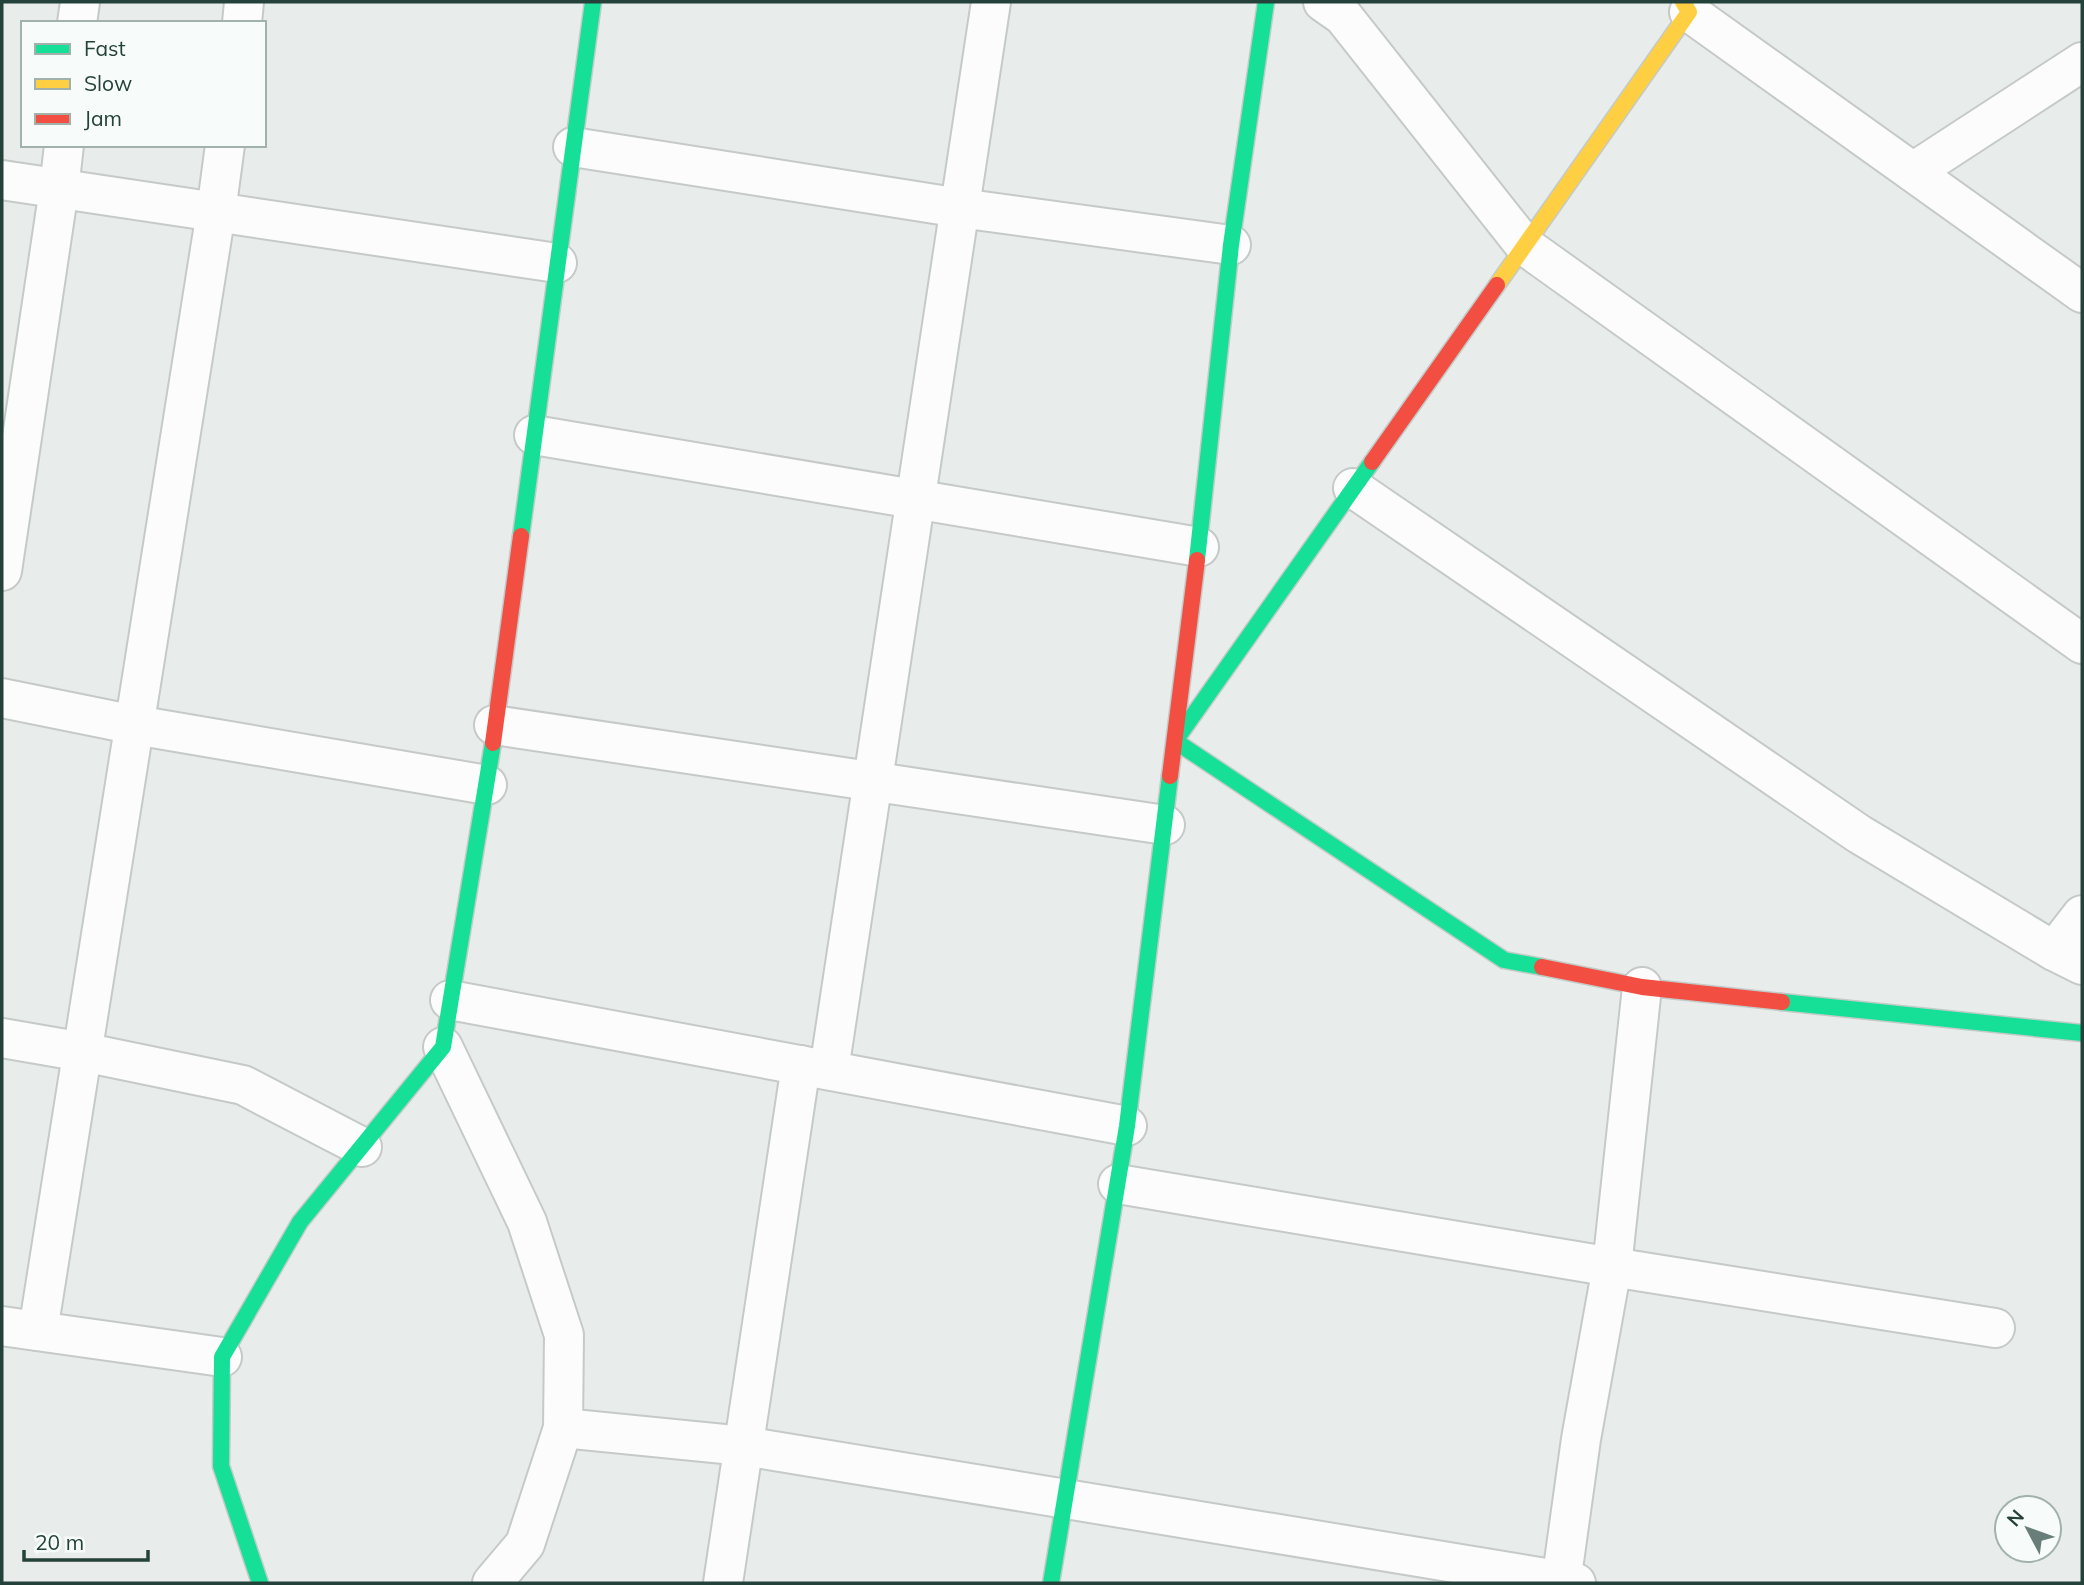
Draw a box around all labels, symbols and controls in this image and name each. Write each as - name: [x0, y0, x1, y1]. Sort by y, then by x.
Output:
- legend: [21, 21, 266, 147]
- text: Fast: [84, 35, 126, 61]
- text: Slow: [84, 70, 132, 96]
- text: Jam: [84, 105, 122, 131]
- north arrow: [1993, 1494, 2063, 1564]
- text: N: [2001, 1505, 2029, 1531]
- scale bar: [24, 1518, 149, 1562]
- text: 20 m: [35, 1529, 84, 1555]

